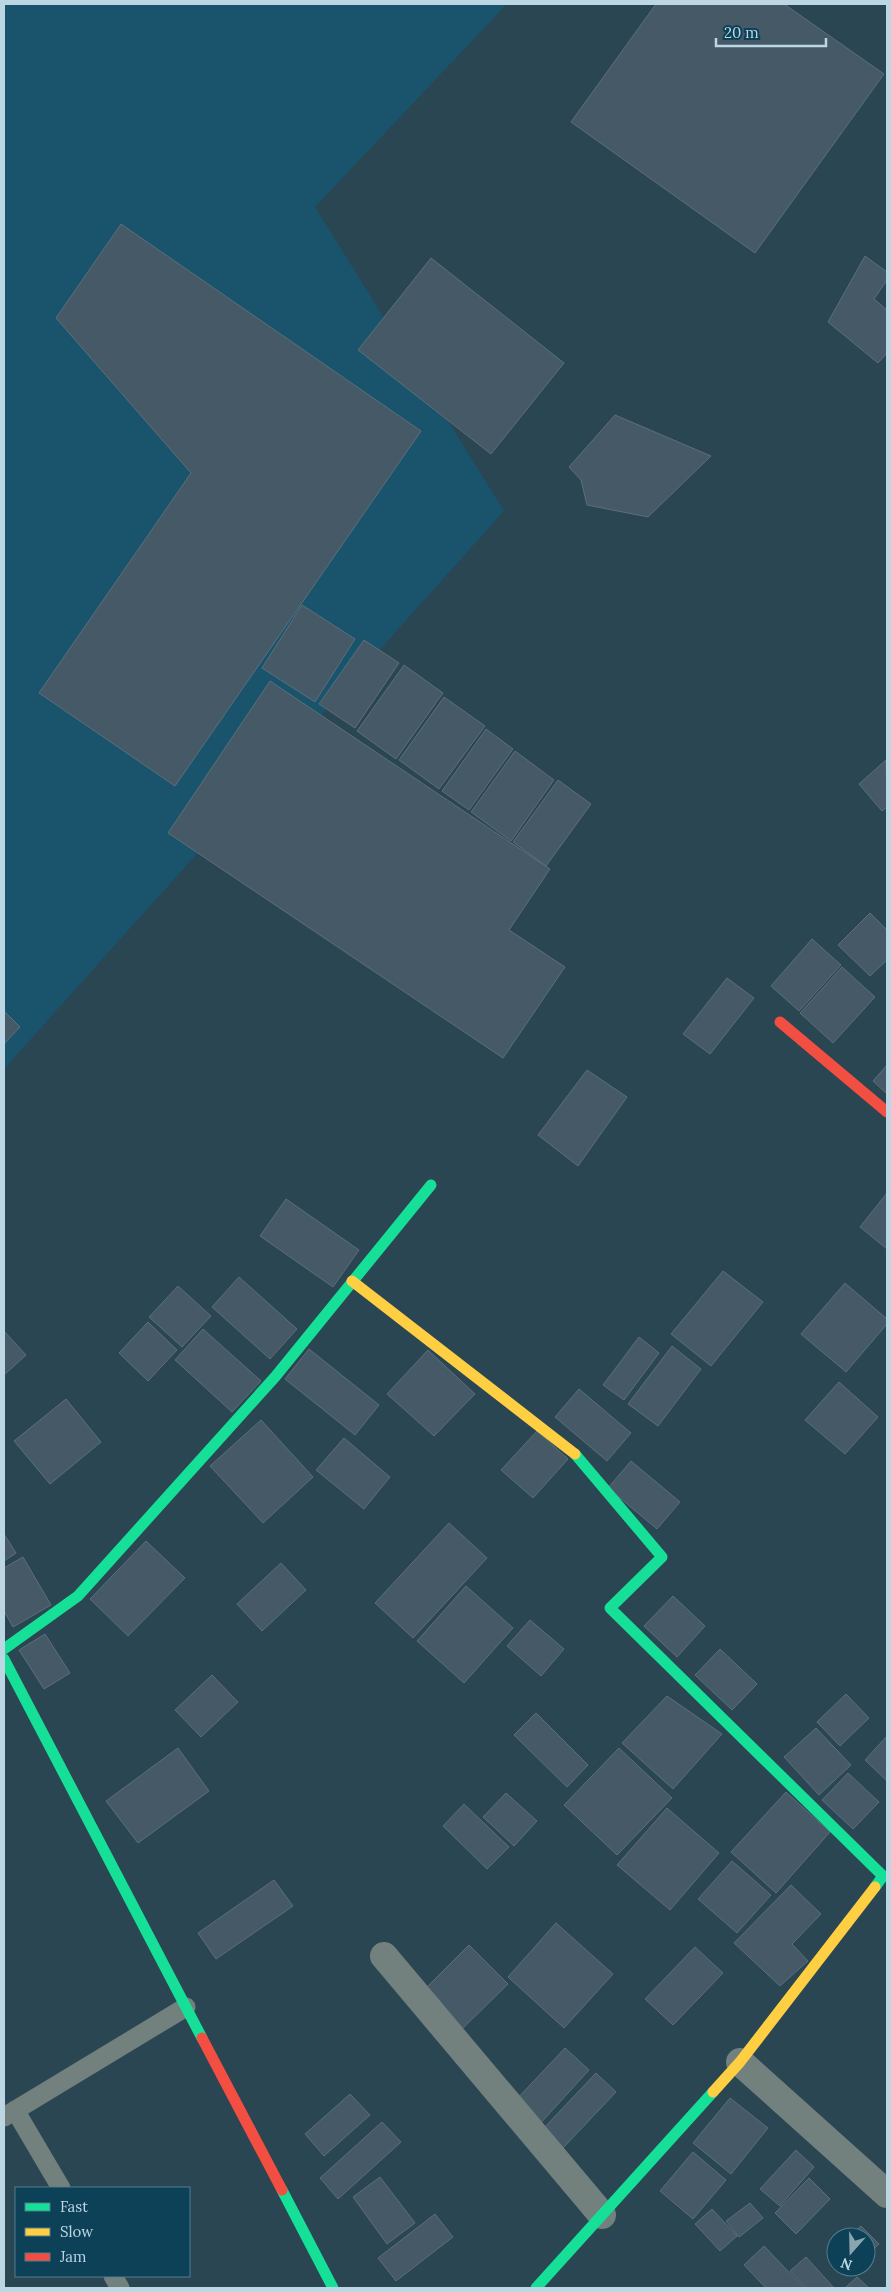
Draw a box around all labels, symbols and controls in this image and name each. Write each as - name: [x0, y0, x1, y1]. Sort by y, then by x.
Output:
- scale bar: [716, 15, 826, 47]
- text: 20 m: [724, 23, 759, 42]
- legend: [15, 2187, 190, 2277]
- text: Fast: [60, 2197, 88, 2216]
- text: Slow: [60, 2222, 93, 2241]
- north arrow: [826, 2227, 876, 2277]
- text: Jam: [59, 2247, 87, 2266]
- text: N: [838, 2254, 855, 2275]

